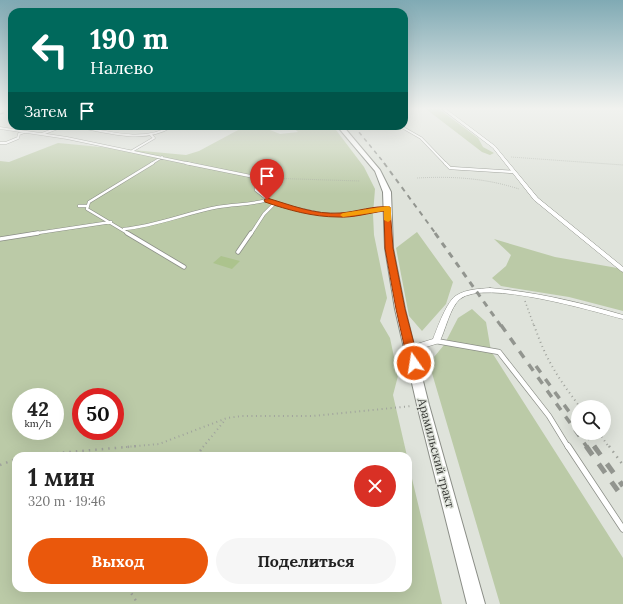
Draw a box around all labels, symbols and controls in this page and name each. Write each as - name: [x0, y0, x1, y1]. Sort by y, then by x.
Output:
- text: 190 m: [90, 21, 168, 57]
- icon: left: [24, 24, 76, 76]
- text: Налево: [90, 56, 154, 79]
- icon: arrive: [76, 100, 98, 122]
- text: Затем: [24, 102, 68, 121]
- pin: [250, 159, 284, 200]
- icon: arrive: [256, 165, 278, 187]
- position arrow: [393, 342, 435, 384]
- speed limit sign: 50: [72, 388, 124, 440]
- street label: Арамильский тракт: [414, 395, 458, 510]
- text: 42: [27, 396, 49, 421]
- map controls: [571, 400, 611, 440]
- button: search: [571, 400, 611, 440]
- text: km/h: [24, 417, 52, 430]
- text: 1 мин: [28, 462, 95, 493]
- button: close: [354, 465, 396, 507]
- text: 320 m · 19:46: [28, 493, 105, 510]
- button: Выход: [28, 538, 208, 584]
- button: Поделиться: [216, 538, 396, 584]

